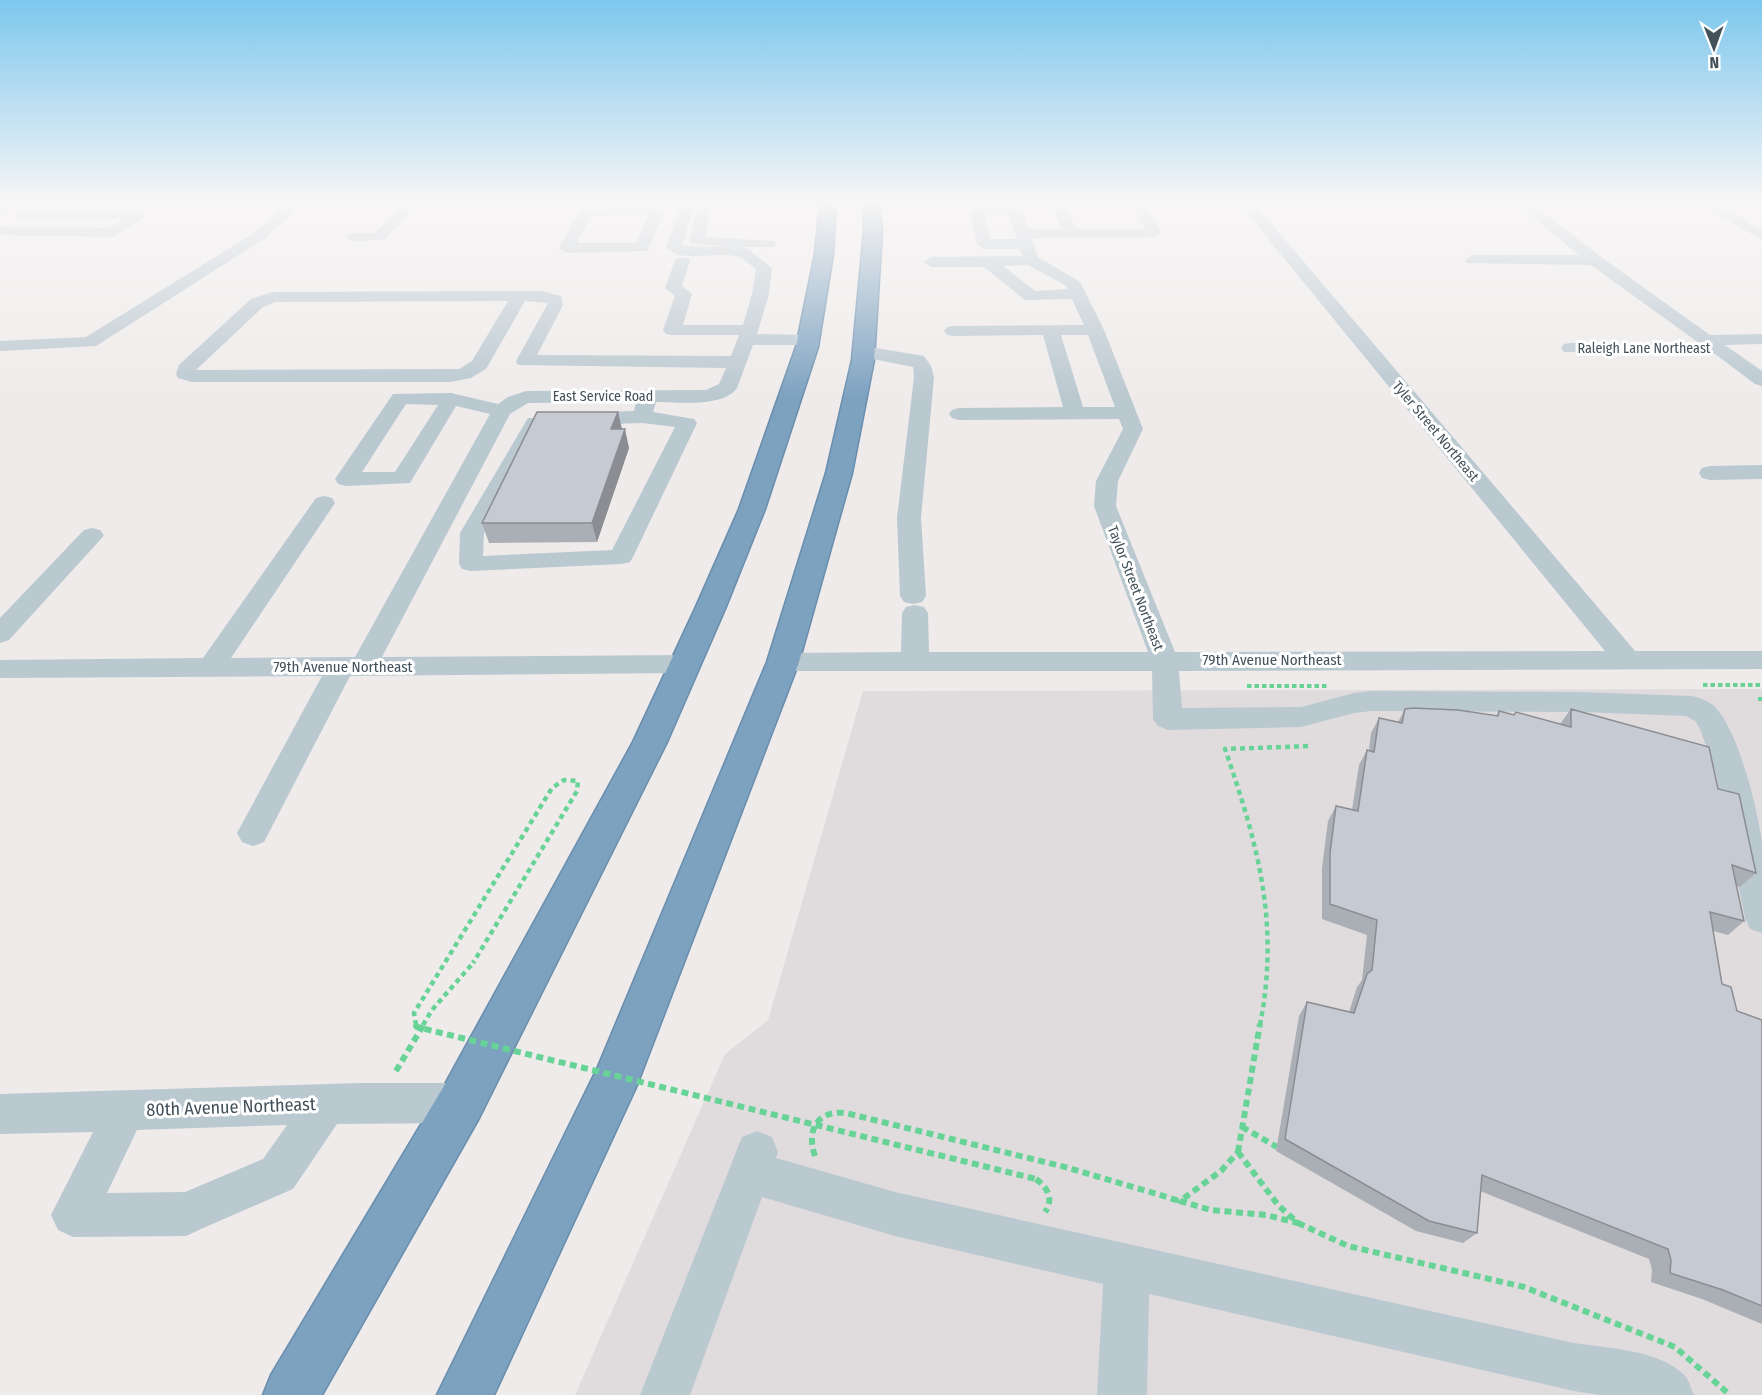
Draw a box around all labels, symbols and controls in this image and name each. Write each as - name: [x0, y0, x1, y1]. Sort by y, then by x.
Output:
- north arrow: [1684, 18, 1744, 78]
- text: N: [1709, 53, 1719, 72]
- street label: Raleigh Lane Northeast: [1578, 340, 1711, 357]
- street label: Tyler Street Northeast: [1389, 378, 1483, 485]
- street label: East Service Road: [553, 388, 653, 405]
- street label: Taylor Street Northeast: [1104, 523, 1167, 653]
- street label: 79th Avenue Northeast: [1203, 651, 1342, 669]
- street label: 79th Avenue Northeast: [274, 658, 413, 676]
- street label: 80th Avenue Northeast: [146, 1093, 316, 1121]

